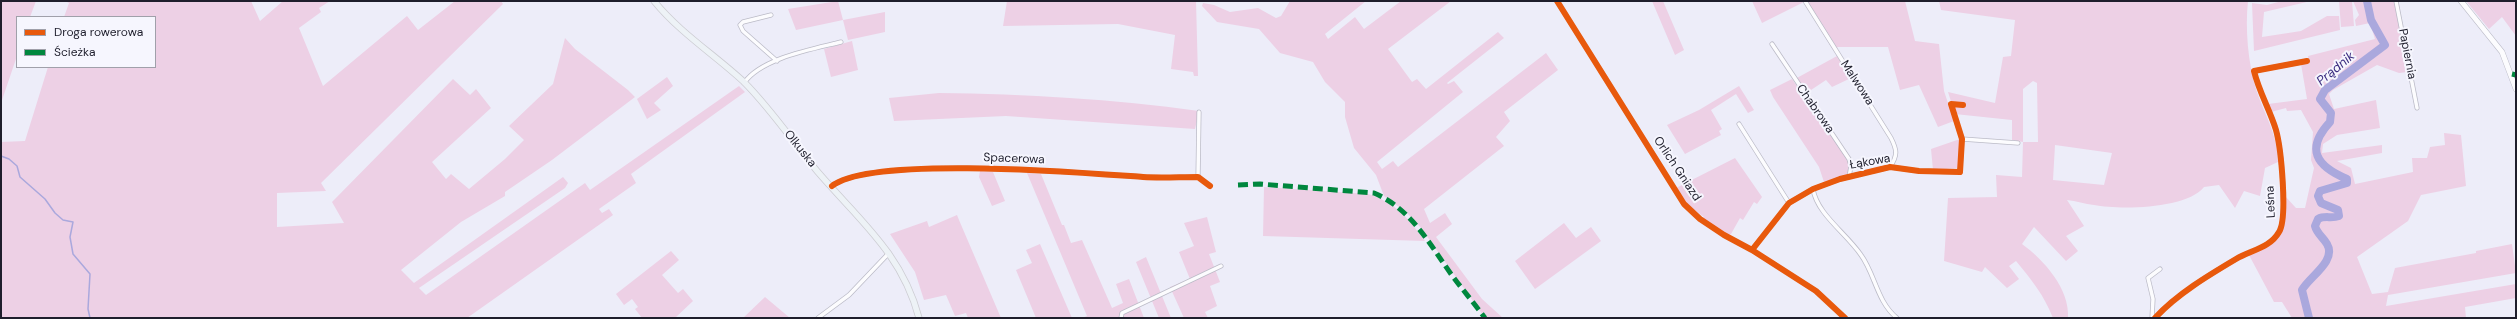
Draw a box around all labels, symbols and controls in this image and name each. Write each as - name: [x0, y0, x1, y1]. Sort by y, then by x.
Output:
- legend: [16, 16, 156, 68]
- text: Droga rowerowa: [54, 24, 143, 40]
- street label: Papiernia: [2395, 28, 2419, 80]
- text: Ścieżka: [54, 44, 96, 60]
- water label: Prądnik: [2314, 49, 2358, 89]
- street label: Malwowa: [1837, 58, 1877, 108]
- street label: Chabrowa: [1793, 82, 1837, 136]
- street label: Olkuska: [781, 128, 819, 170]
- street label: Orlich Gniazd: [1650, 134, 1704, 204]
- street label: Spacerowa: [983, 151, 1045, 167]
- street label: Łąkowa: [1848, 151, 1892, 173]
- street label: Leśna: [2263, 186, 2279, 218]

